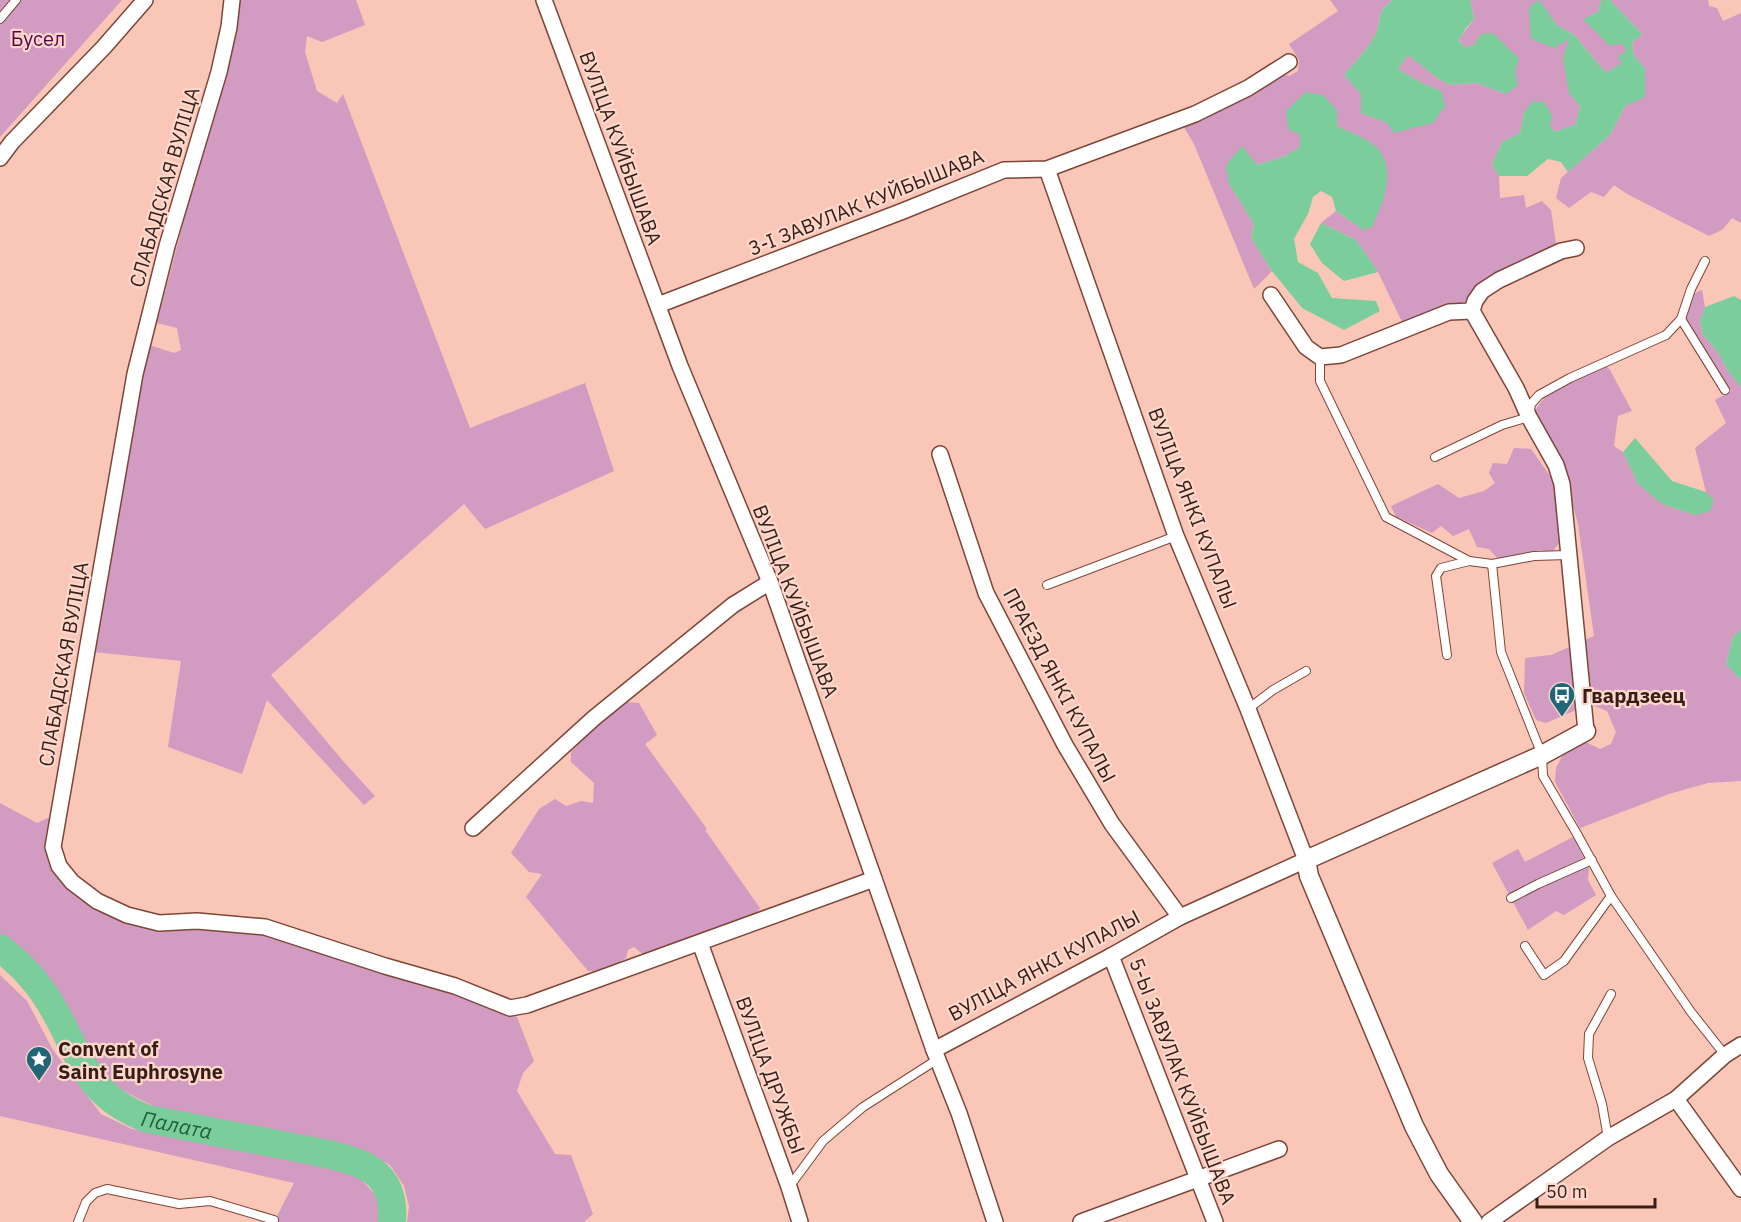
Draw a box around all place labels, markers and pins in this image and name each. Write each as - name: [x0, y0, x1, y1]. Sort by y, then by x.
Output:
- bus stop icon: Гвардзеец: [1547, 680, 1577, 718]
- place label: Гвардзеец: [1582, 682, 1686, 709]
- place label: Convent of Saint Euphrosyne: [58, 1035, 223, 1085]
- place icon: Convent of Saint Euphrosyne: [24, 1044, 54, 1082]

